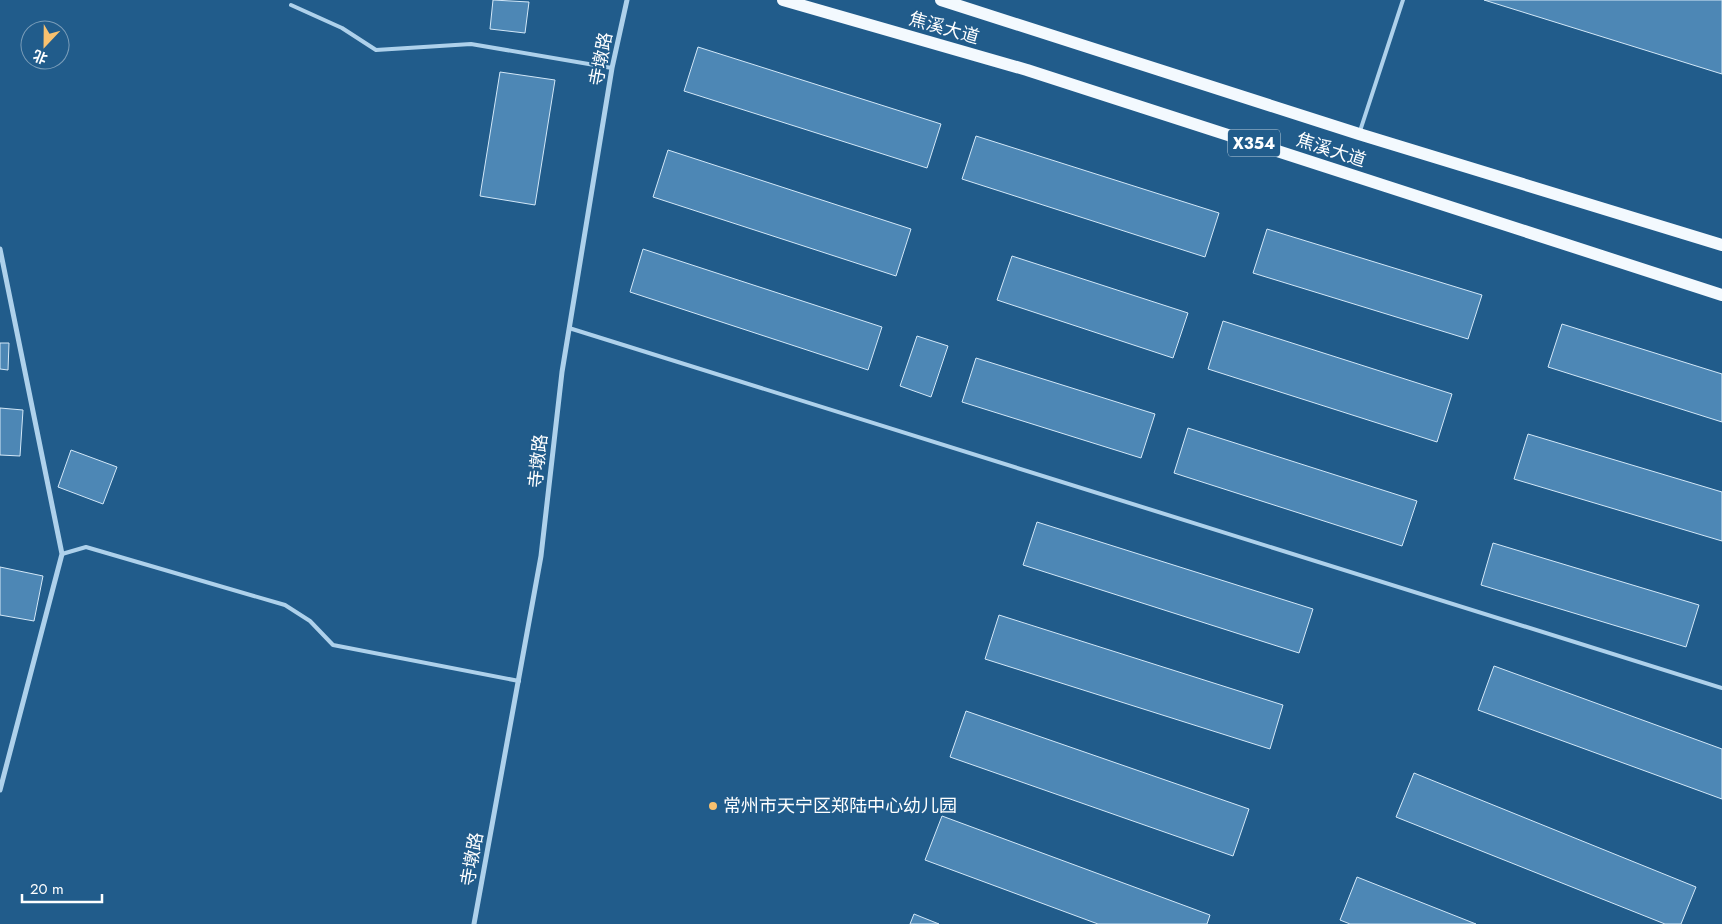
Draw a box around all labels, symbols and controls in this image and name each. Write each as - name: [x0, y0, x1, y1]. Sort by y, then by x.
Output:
- street label: 焦溪大道: [906, 6, 982, 50]
- north arrow: [20, 20, 70, 70]
- street label: 寺墩路: [583, 30, 619, 88]
- text: 北: [30, 45, 50, 69]
- street label: 焦溪大道: [1293, 127, 1369, 173]
- road number: X354: [1228, 130, 1280, 156]
- street label: 寺墩路: [522, 433, 554, 489]
- place label: 常州市天宁区郑陆中心幼儿园: [723, 793, 957, 819]
- marker: 常州市天宁区郑陆中心幼儿园: [707, 800, 719, 812]
- street label: 寺墩路: [455, 830, 489, 888]
- scale bar: [22, 872, 102, 904]
- text: 20 m: [30, 878, 64, 900]

